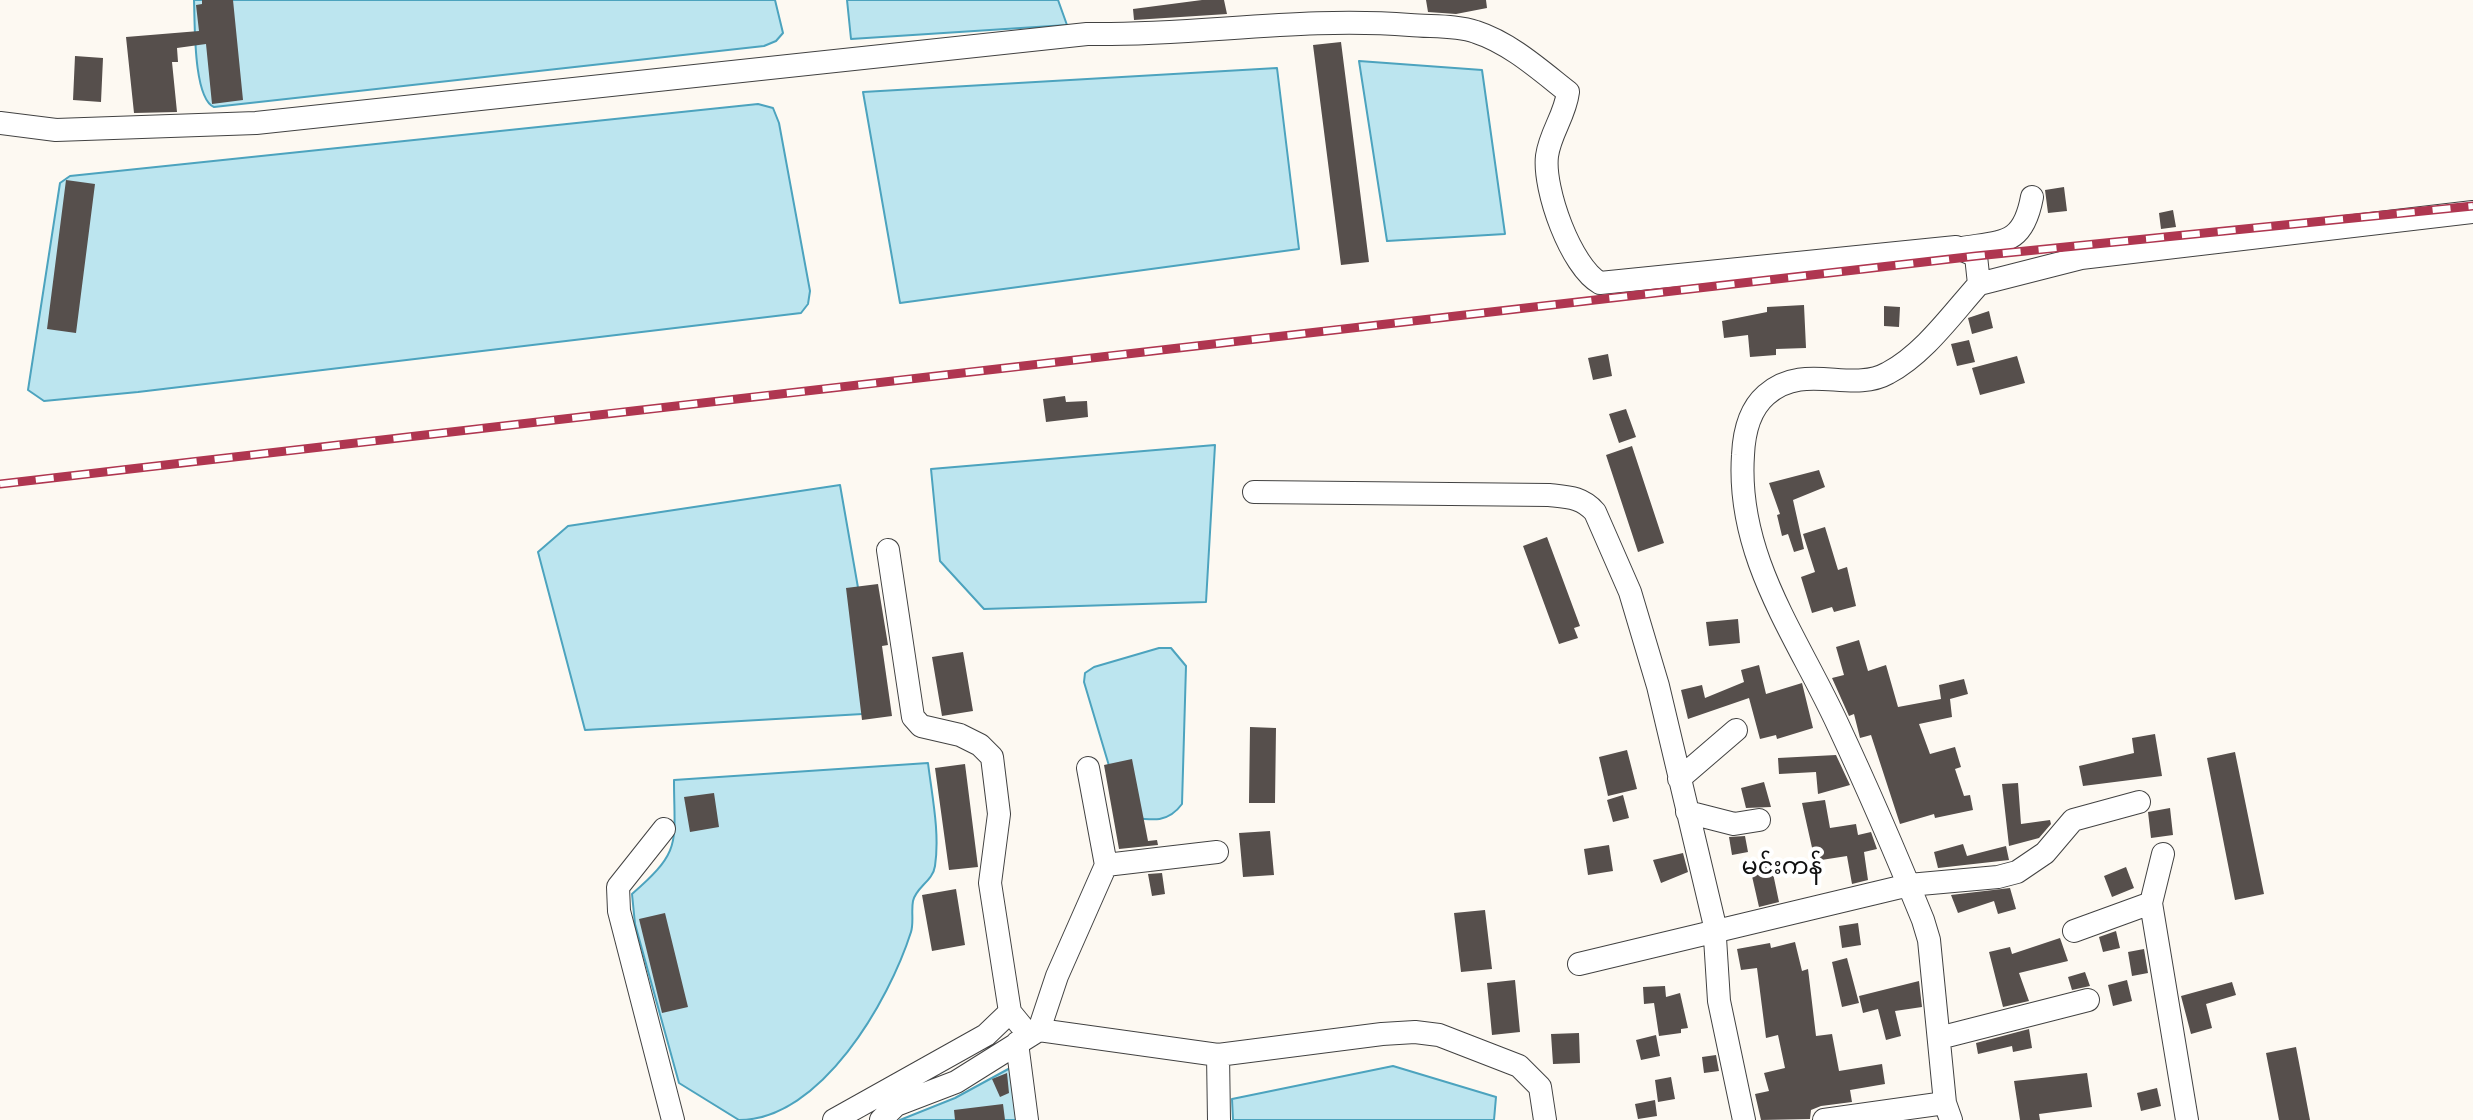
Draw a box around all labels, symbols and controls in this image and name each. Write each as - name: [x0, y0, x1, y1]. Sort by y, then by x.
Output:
- district label: မင်းကန်: [1742, 853, 1822, 881]

